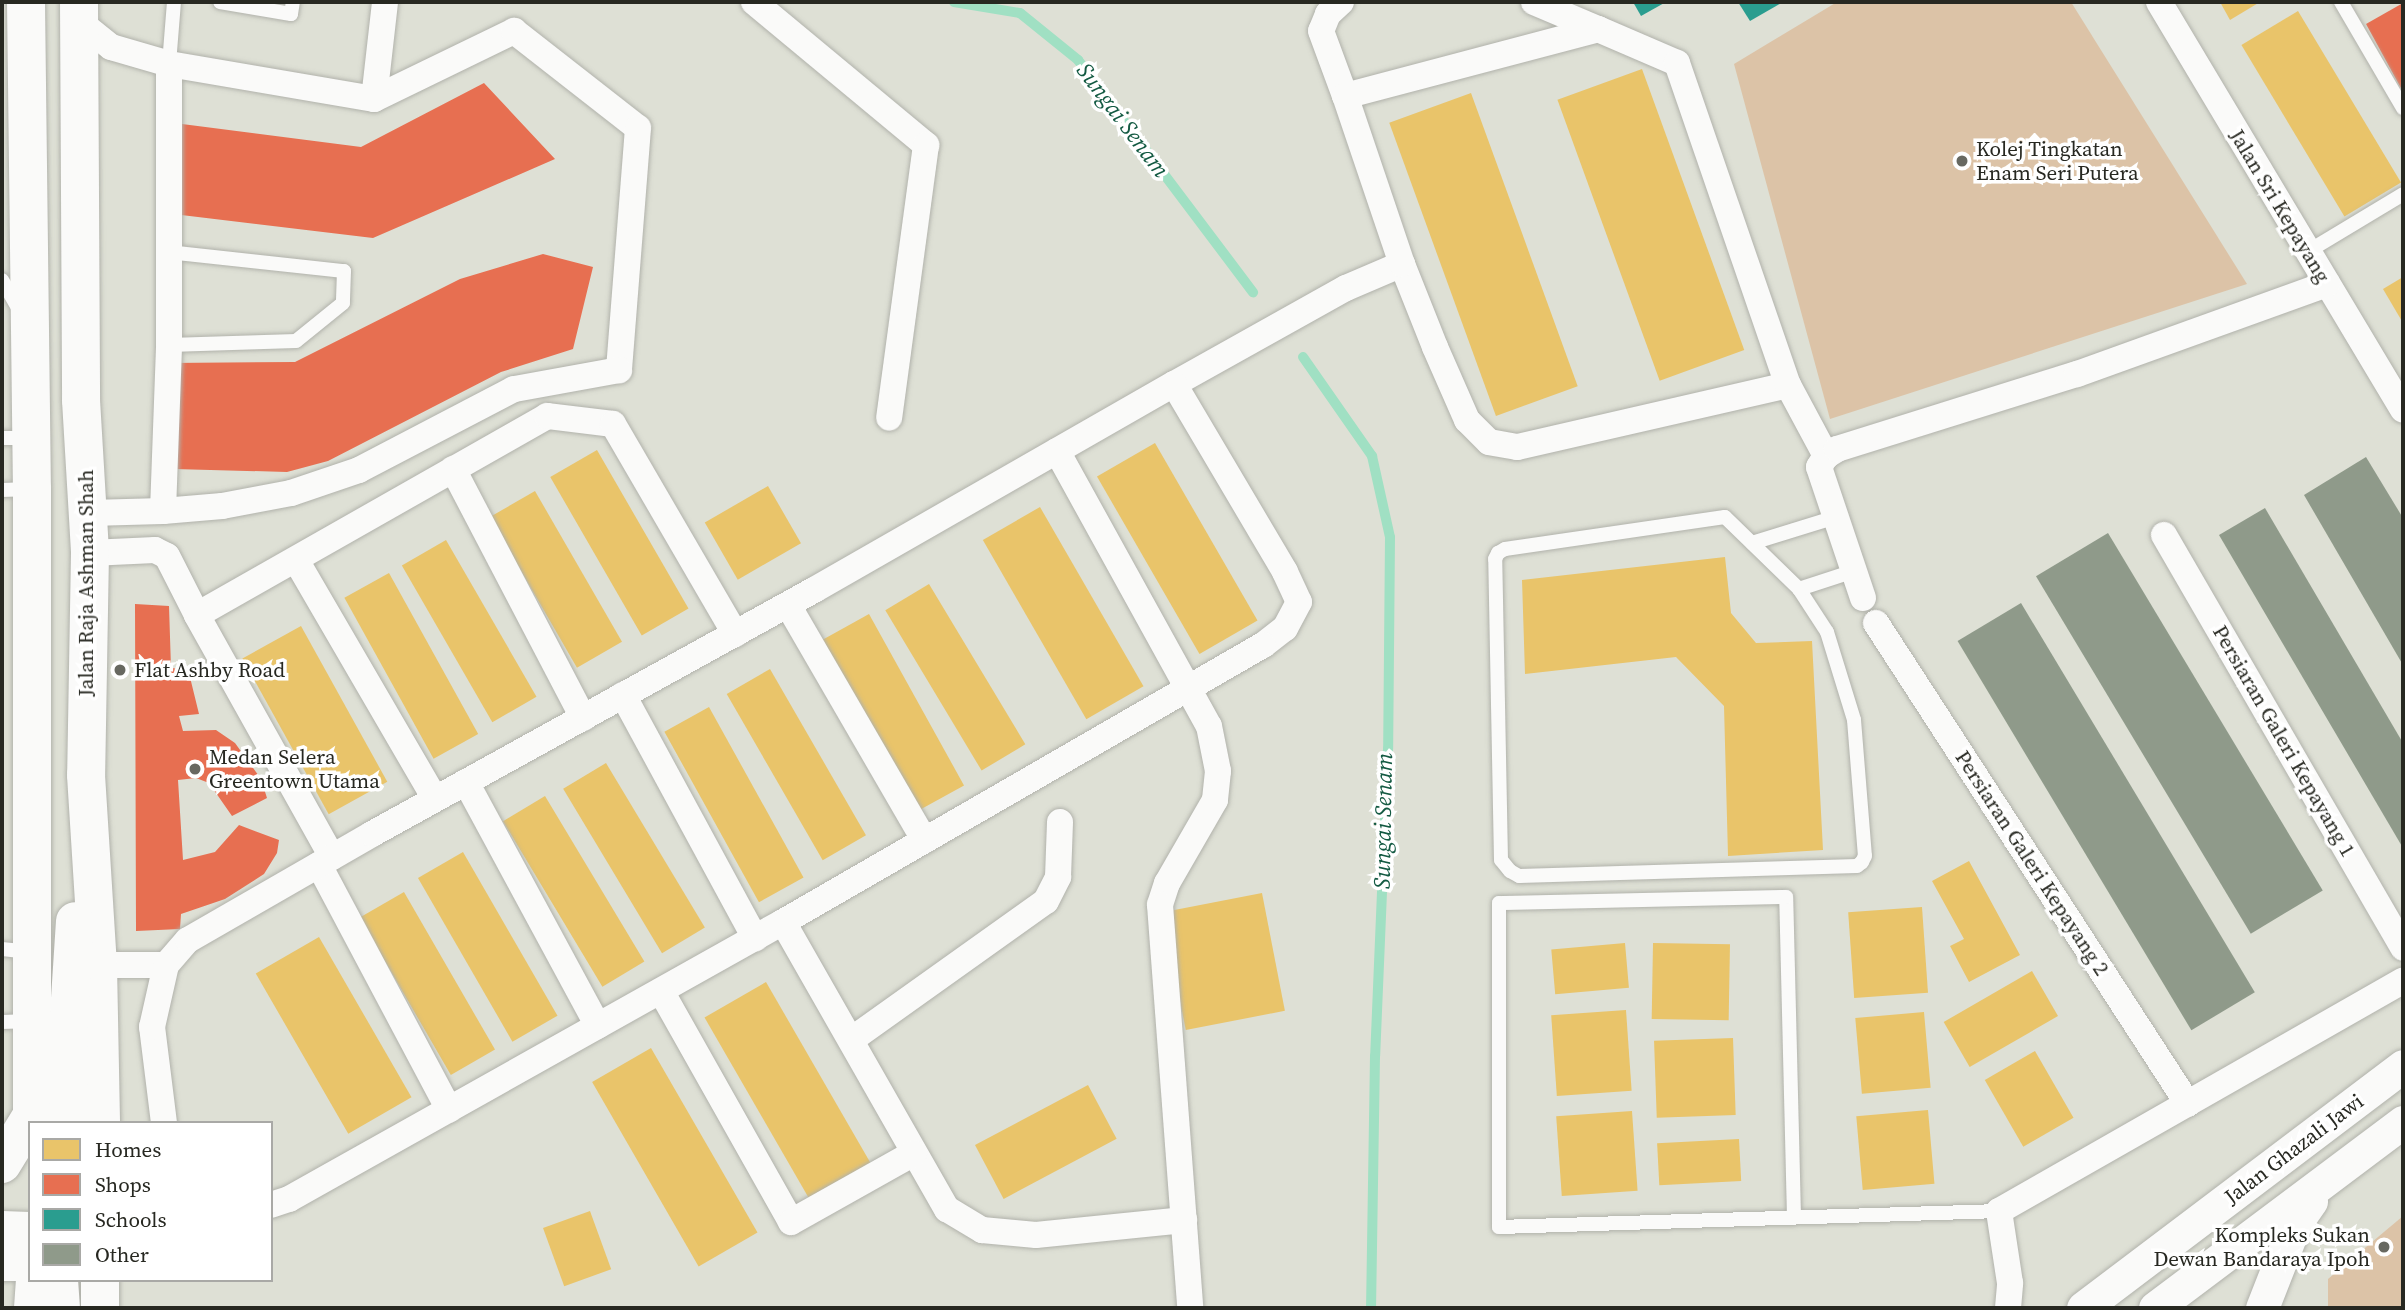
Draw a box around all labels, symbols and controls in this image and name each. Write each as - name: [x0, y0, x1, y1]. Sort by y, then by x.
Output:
- water label: Sungai Senam: [1071, 57, 1175, 183]
- street label: Jalan Sri Kepayang: [2224, 125, 2336, 287]
- place label: Kolej Tingkatan Enam Seri Putera: [1976, 136, 2139, 186]
- marker: Kolej Tingkatan Enam Seri Putera: [1954, 153, 1970, 169]
- street label: Jalan Raja Ashman Shah: [73, 469, 99, 697]
- street label: Persiaran Galeri Kepayang 1: [2207, 621, 2361, 861]
- place label: Flat Ashby Road: [134, 657, 285, 683]
- marker: Flat Ashby Road: [112, 662, 128, 678]
- place label: Medan Selera Greentown Utama: [209, 744, 380, 794]
- street label: Persiaran Galeri Kepayang 2: [1950, 746, 2114, 980]
- water label: Sungai Senam: [1368, 753, 1398, 889]
- marker: Medan Selera Greentown Utama: [187, 761, 203, 777]
- street label: Jalan Ghazali Jawi: [2220, 1089, 2368, 1209]
- legend: [28, 1121, 273, 1282]
- text: Homes: [95, 1135, 161, 1164]
- text: Shops: [95, 1170, 151, 1199]
- text: Schools: [95, 1205, 167, 1234]
- place label: Kompleks Sukan Dewan Bandaraya Ipoh: [2153, 1222, 2370, 1272]
- marker: Kompleks Sukan Dewan Bandaraya Ipoh: [2376, 1239, 2392, 1255]
- text: Other: [95, 1240, 149, 1269]

